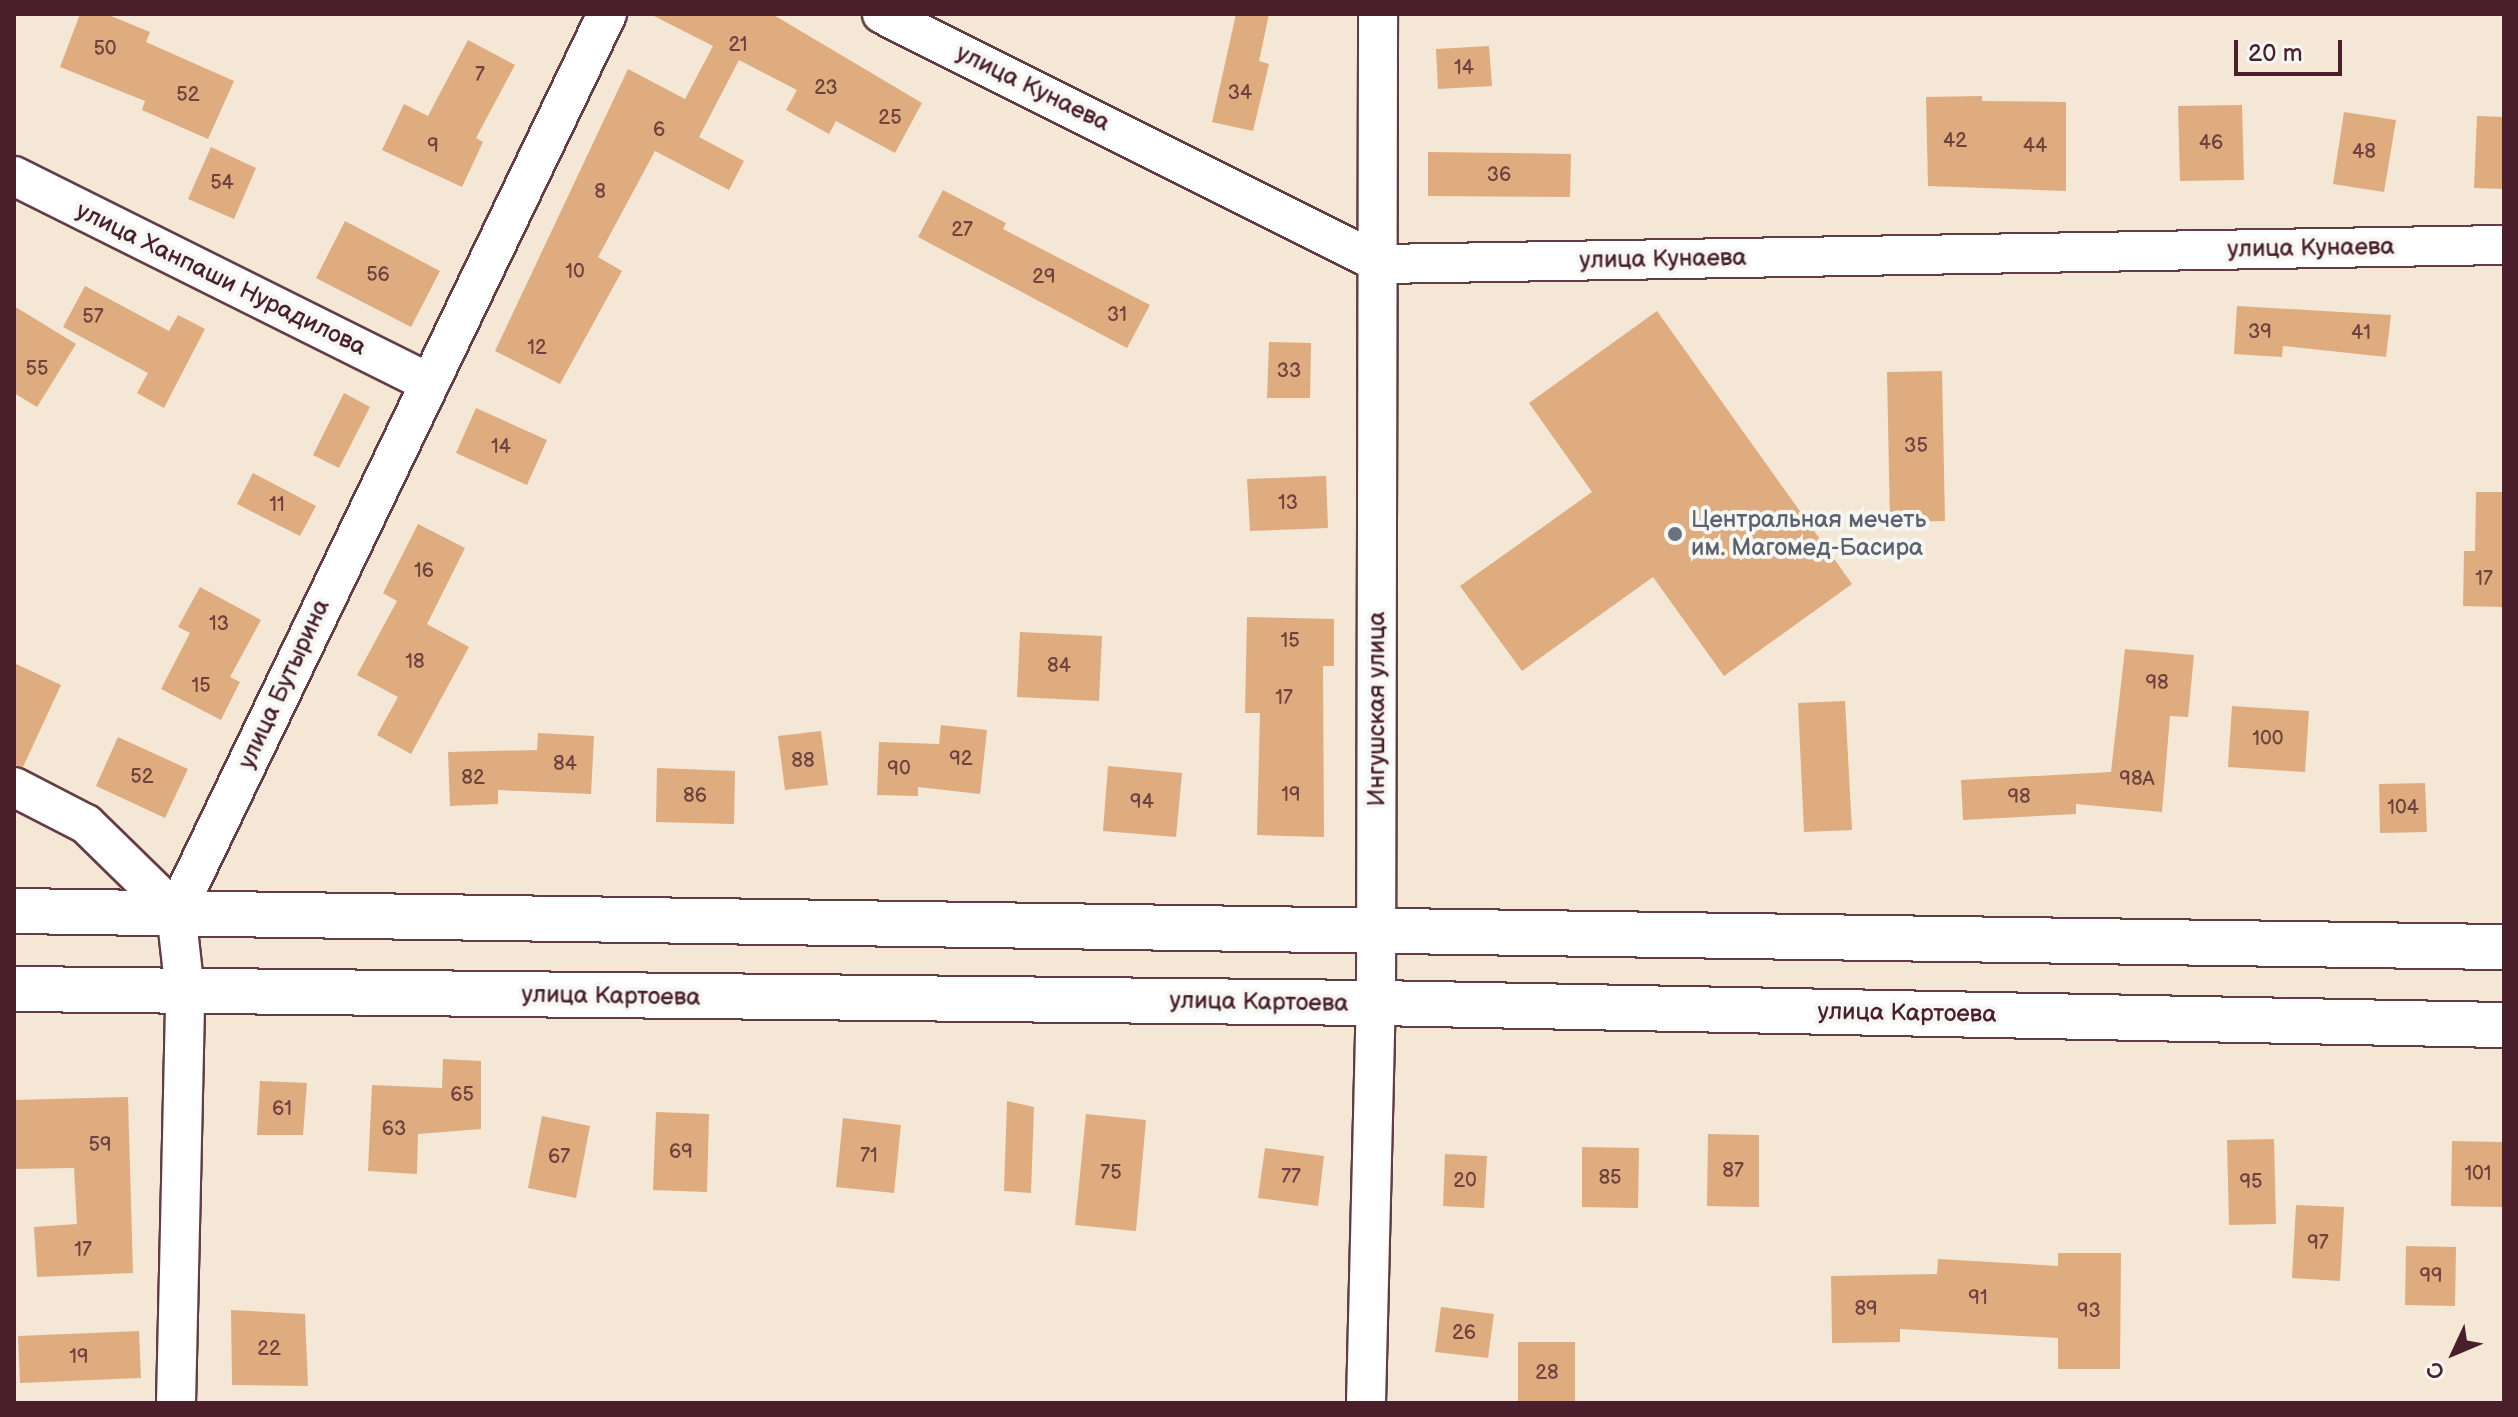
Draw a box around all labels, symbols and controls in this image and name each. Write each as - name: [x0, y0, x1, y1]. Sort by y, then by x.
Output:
- scale bar: [2238, 24, 2346, 74]
- house number: 21: [728, 33, 748, 57]
- house number: 50: [93, 37, 117, 61]
- street label: улица Кунаева: [952, 38, 1114, 138]
- text: 20 m: [2248, 39, 2303, 68]
- house number: 14: [1454, 56, 1474, 80]
- house number: 7: [475, 63, 485, 87]
- house number: 23: [814, 76, 838, 100]
- house number: 34: [1228, 81, 1252, 105]
- house number: 52: [176, 83, 200, 107]
- house number: 25: [878, 106, 902, 130]
- house number: 6: [653, 118, 665, 142]
- house number: 42: [1943, 129, 1967, 153]
- house number: 46: [2199, 131, 2223, 155]
- house number: 9: [427, 134, 439, 158]
- house number: 44: [2023, 134, 2047, 158]
- house number: 48: [2352, 140, 2376, 164]
- house number: 36: [1487, 163, 1511, 187]
- house number: 54: [210, 171, 234, 195]
- house number: 8: [594, 180, 606, 204]
- street label: улица Ханпаши Нурадилова: [71, 196, 371, 362]
- house number: 27: [951, 218, 973, 242]
- street label: улица Кунаева: [2227, 232, 2395, 264]
- street label: улица Кунаева: [1579, 243, 1747, 275]
- house number: 10: [565, 260, 585, 284]
- house number: 56: [366, 263, 390, 287]
- house number: 29: [1032, 265, 1056, 289]
- house number: 31: [1107, 303, 1127, 327]
- house number: 57: [82, 305, 104, 329]
- house number: 39: [2248, 320, 2272, 344]
- house number: 41: [2351, 321, 2371, 345]
- house number: 12: [527, 336, 547, 360]
- house number: 55: [26, 357, 48, 381]
- house number: 33: [1277, 359, 1301, 383]
- house number: 35: [1904, 434, 1928, 458]
- house number: 14: [491, 435, 511, 459]
- house number: 13: [1278, 491, 1298, 515]
- house number: 11: [269, 493, 285, 517]
- place label: Центральная мечеть им. Магомед-Басира: [1691, 506, 1926, 562]
- marker: Центральная мечеть им. Магомед-Басира: [1666, 525, 1684, 543]
- house number: 16: [414, 559, 434, 583]
- house number: 17: [2475, 567, 2493, 591]
- street label: улица Бутырина: [232, 595, 336, 773]
- house number: 13: [209, 612, 229, 636]
- street label: Ингушская улица: [1363, 612, 1391, 806]
- house number: 15: [1280, 629, 1300, 653]
- house number: 18: [405, 650, 425, 674]
- house number: 84: [1047, 654, 1071, 678]
- house number: 98: [2145, 671, 2169, 695]
- house number: 15: [191, 674, 211, 698]
- house number: 17: [1275, 686, 1293, 710]
- house number: 100: [2252, 727, 2284, 751]
- house number: 92: [949, 747, 973, 771]
- house number: 88: [791, 749, 815, 773]
- house number: 84: [553, 752, 577, 776]
- house number: 90: [887, 757, 911, 781]
- house number: 52: [130, 765, 154, 789]
- house number: 82: [461, 766, 485, 790]
- house number: 98А: [2119, 767, 2155, 791]
- house number: 19: [1281, 783, 1301, 807]
- house number: 86: [683, 784, 707, 808]
- house number: 98: [2007, 785, 2031, 809]
- house number: 94: [1130, 790, 1154, 814]
- house number: 104: [2387, 796, 2419, 820]
- street label: улица Картоева: [521, 980, 701, 1012]
- street label: улица Картоева: [1169, 986, 1349, 1018]
- street label: улица Картоева: [1817, 997, 1997, 1029]
- house number: 65: [450, 1083, 474, 1107]
- house number: 61: [272, 1097, 292, 1121]
- house number: 63: [382, 1117, 406, 1141]
- house number: 59: [88, 1133, 112, 1157]
- house number: 69: [669, 1140, 693, 1164]
- house number: 71: [860, 1144, 878, 1168]
- house number: 67: [548, 1145, 570, 1169]
- house number: 87: [1722, 1159, 1744, 1183]
- house number: 75: [1100, 1161, 1122, 1185]
- house number: 101: [2464, 1162, 2492, 1186]
- house number: 77: [1281, 1165, 1301, 1189]
- house number: 85: [1598, 1166, 1622, 1190]
- house number: 20: [1453, 1169, 1477, 1193]
- house number: 95: [2239, 1170, 2263, 1194]
- house number: 97: [2307, 1231, 2329, 1255]
- house number: 17: [74, 1238, 92, 1262]
- house number: 99: [2419, 1264, 2443, 1288]
- house number: 91: [1968, 1286, 1988, 1310]
- house number: 89: [1854, 1297, 1878, 1321]
- house number: 93: [2077, 1299, 2101, 1323]
- north arrow: [2414, 1313, 2494, 1393]
- house number: 26: [1452, 1321, 1476, 1345]
- house number: 22: [257, 1337, 281, 1361]
- house number: 19: [69, 1345, 89, 1369]
- text: С: [2421, 1355, 2451, 1385]
- house number: 28: [1535, 1361, 1559, 1385]

